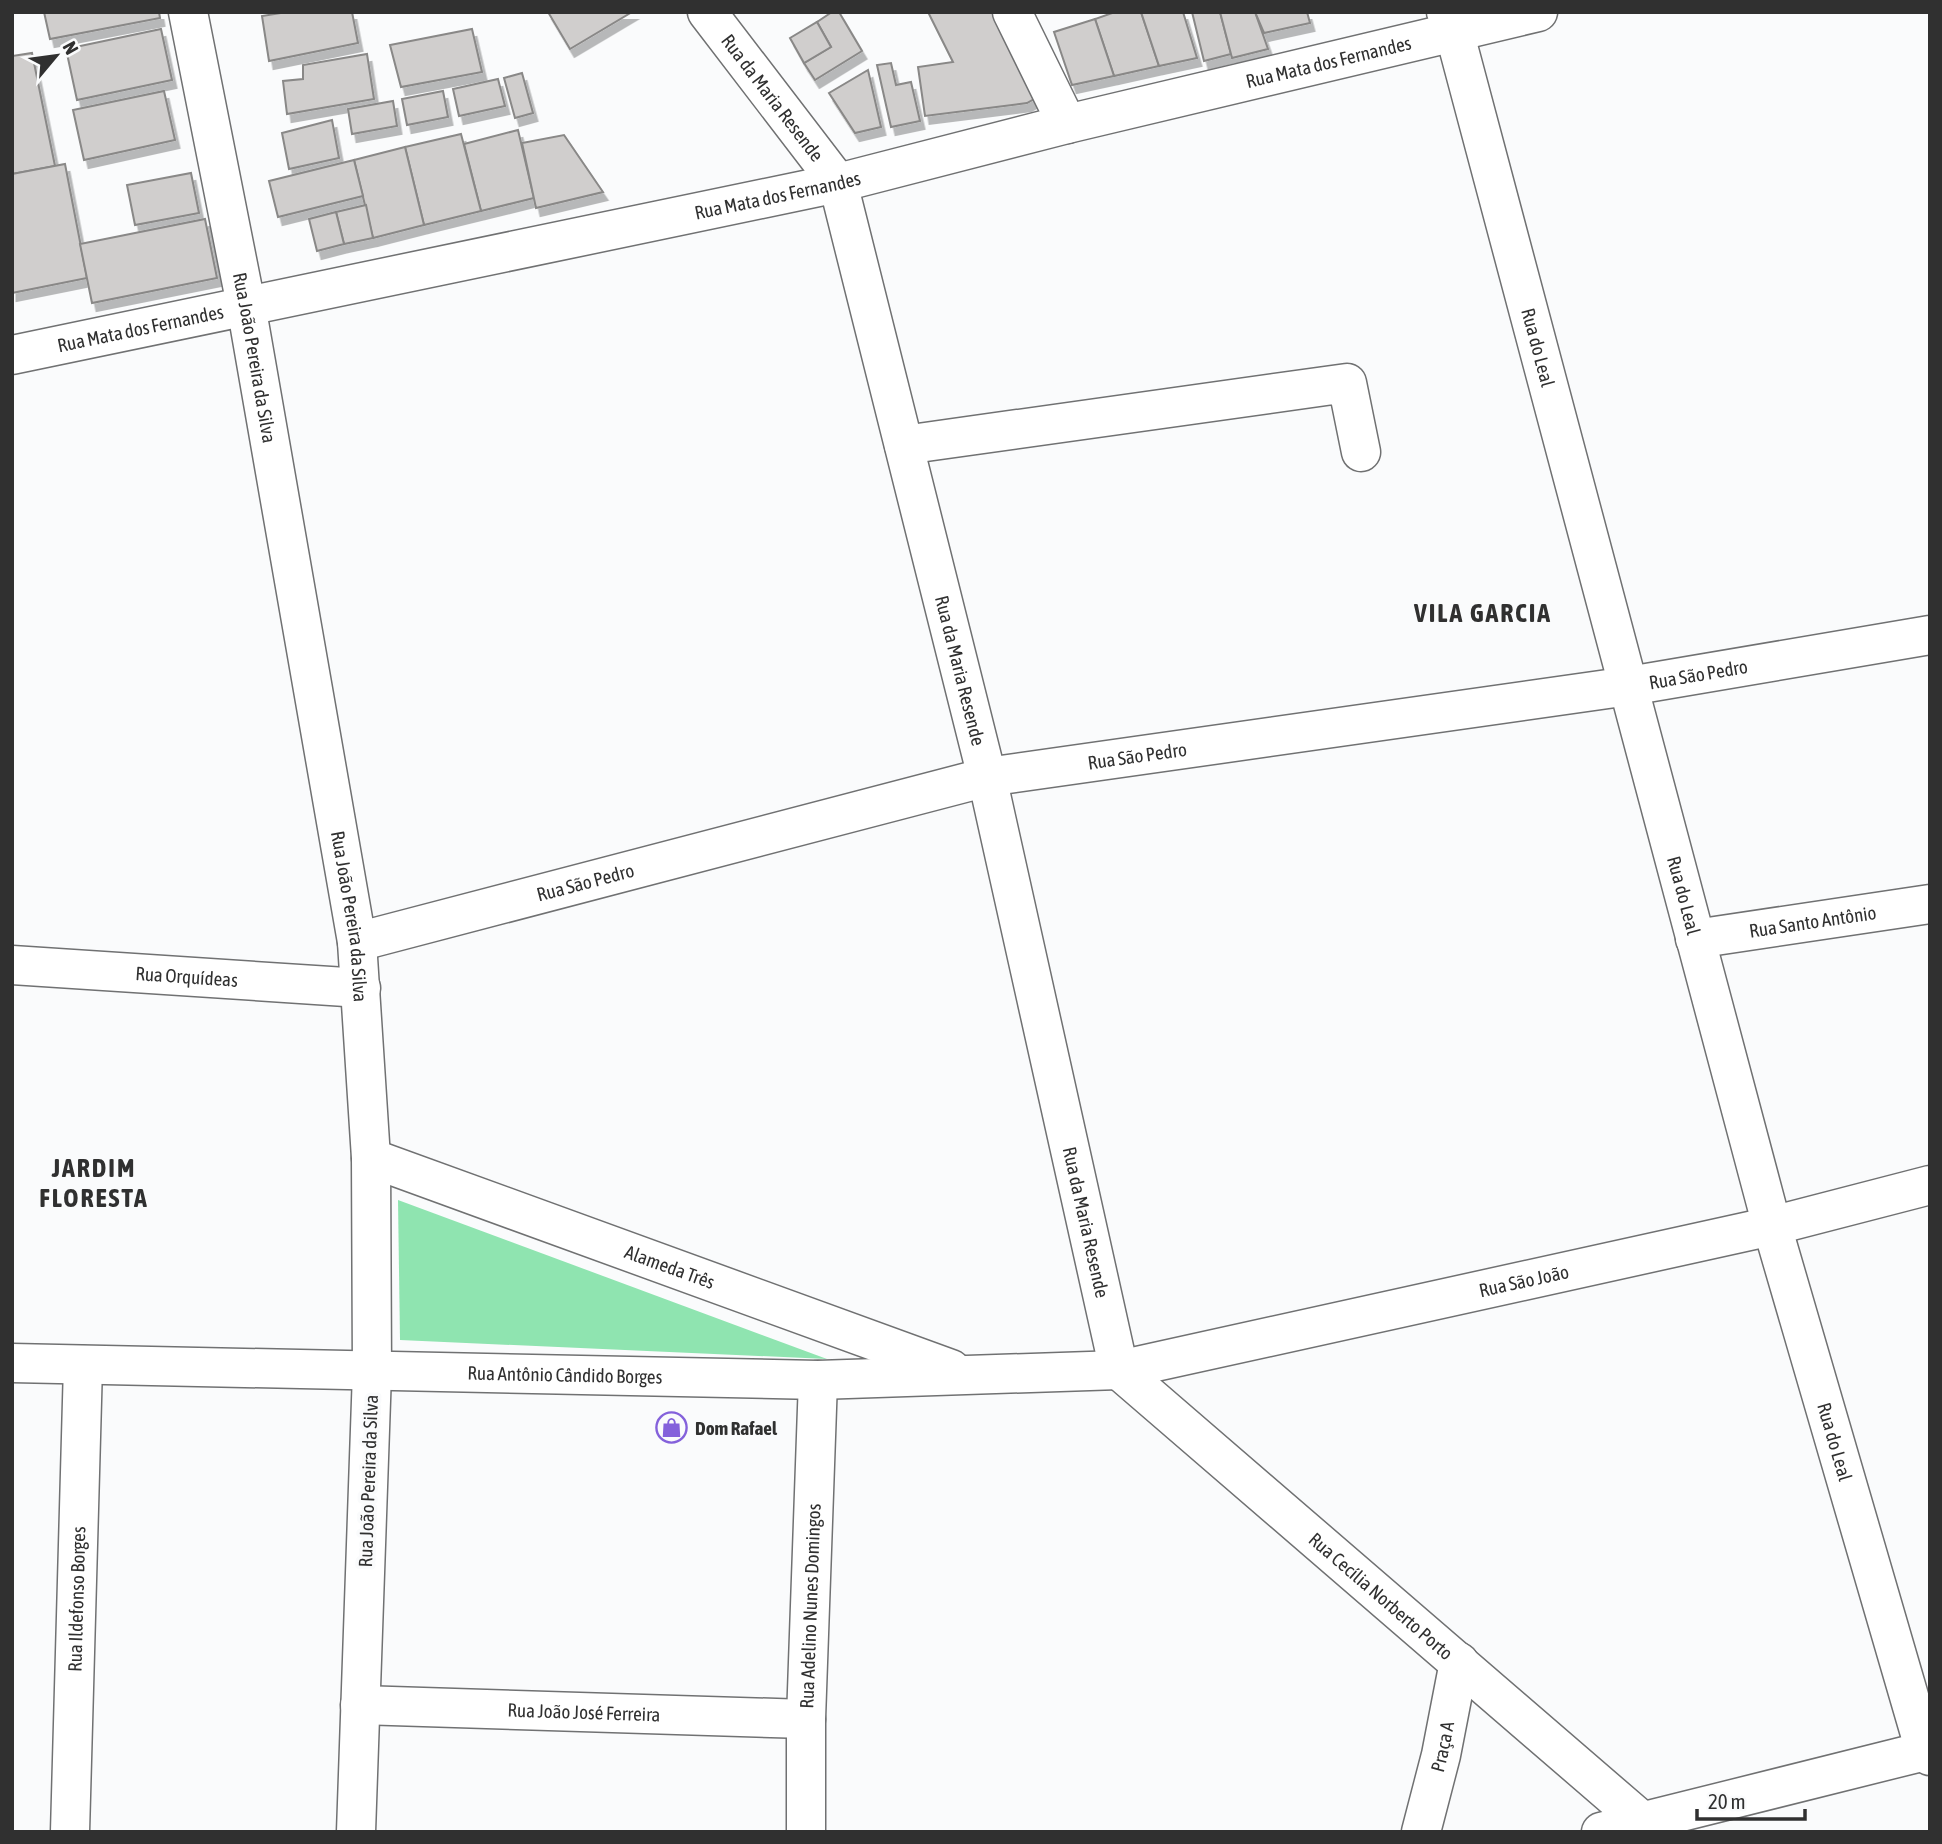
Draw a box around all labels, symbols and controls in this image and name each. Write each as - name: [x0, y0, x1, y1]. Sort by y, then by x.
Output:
- north arrow: [21, 21, 91, 91]
- street label: Rua da Maria Resende: [717, 30, 828, 166]
- street label: Rua Mata dos Fernandes: [1244, 31, 1414, 92]
- text: N: [59, 38, 83, 58]
- street label: Rua Mata dos Fernandes: [693, 167, 863, 224]
- street label: Rua João Pereira da Silva: [229, 270, 281, 445]
- street label: Rua Mata dos Fernandes: [55, 300, 226, 356]
- street label: Rua do Leal: [1517, 306, 1559, 389]
- street label: Rua da Maria Resende: [931, 593, 990, 748]
- district label: VILA GARCIA: [1413, 598, 1552, 628]
- street label: Rua São Pedro: [1647, 655, 1749, 693]
- street label: Rua São Pedro: [1086, 738, 1188, 774]
- street label: Rua João Pereira da Silva: [327, 829, 372, 1003]
- street label: Rua do Leal: [1663, 854, 1705, 937]
- street label: Rua São Pedro: [534, 859, 636, 905]
- street label: Rua Santo Antônio: [1748, 901, 1878, 942]
- street label: Rua Orquídeas: [135, 962, 239, 991]
- street label: Rua da Maria Resende: [1059, 1145, 1114, 1300]
- district label: JARDIM FLORESTA: [39, 1153, 149, 1213]
- street label: Alameda Três: [622, 1240, 718, 1293]
- street label: Rua São João: [1477, 1260, 1571, 1301]
- street label: Rua Antônio Cândido Borges: [467, 1362, 663, 1388]
- street label: Rua João Pereira da Silva: [354, 1394, 382, 1568]
- street label: Rua do Leal: [1813, 1400, 1857, 1484]
- shop icon: Dom Rafael: [655, 1411, 689, 1445]
- place label: Dom Rafael: [695, 1417, 778, 1439]
- street label: Rua Adelino Nunes Domingos: [795, 1503, 825, 1709]
- street label: Rua Ildefonso Borges: [63, 1526, 90, 1672]
- street label: Rua Cecília Norberto Porto: [1305, 1528, 1457, 1664]
- street label: Rua João José Ferreira: [507, 1699, 661, 1725]
- street label: Praça A: [1426, 1719, 1458, 1774]
- scale bar: [1697, 1778, 1806, 1822]
- text: 20 m: [1708, 1789, 1746, 1813]

